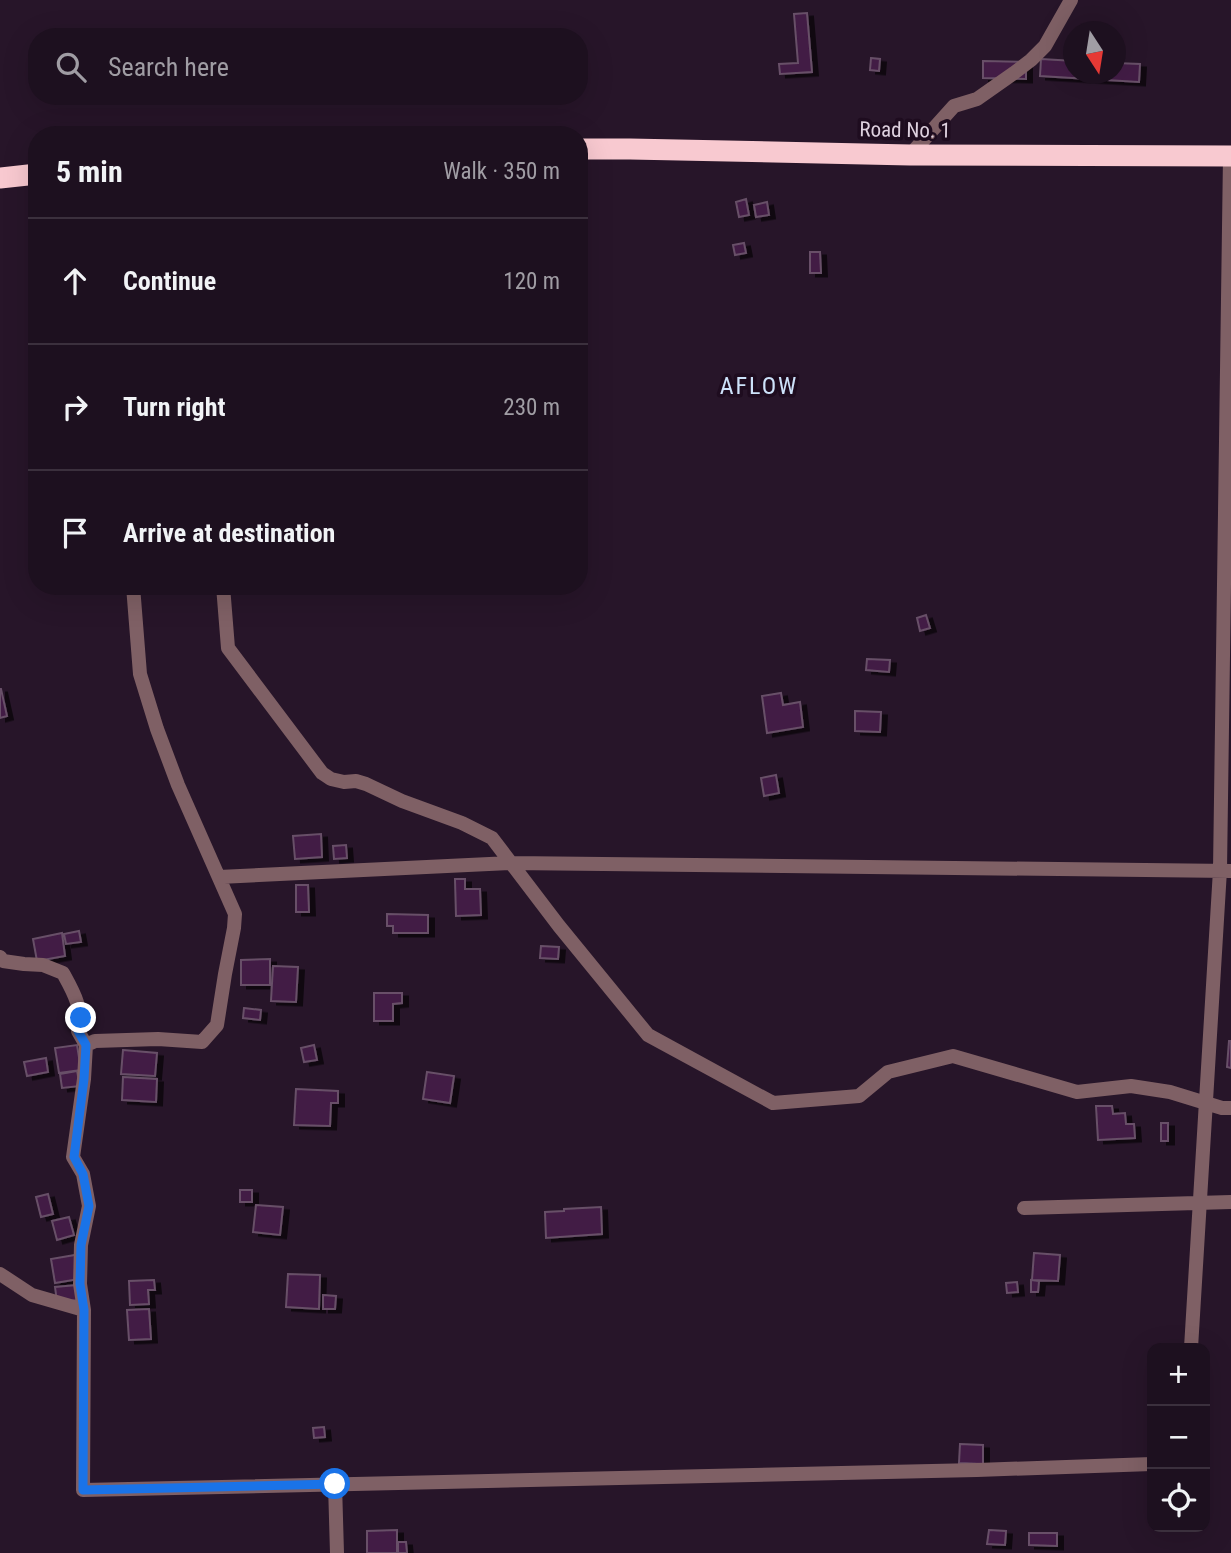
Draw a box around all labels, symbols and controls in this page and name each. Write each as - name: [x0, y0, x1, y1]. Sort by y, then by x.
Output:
- north arrow: [1063, 21, 1126, 84]
- search box: [28, 28, 588, 105]
- icon: search: [52, 48, 90, 86]
- text: Search here: [108, 52, 229, 82]
- street label: Road No. 1: [859, 117, 951, 143]
- text: 5 min: [56, 154, 123, 189]
- text: Walk · 350 m: [443, 158, 560, 185]
- icon: ahead: [56, 262, 94, 300]
- text: Continue: [123, 266, 216, 296]
- text: 120 m: [503, 268, 560, 295]
- district label: AFLOW: [720, 372, 798, 400]
- icon: right: [56, 388, 94, 426]
- text: Turn right: [123, 392, 225, 422]
- text: 230 m: [503, 394, 560, 421]
- icon: arrive: [56, 514, 94, 552]
- text: Arrive at destination: [123, 518, 335, 548]
- route end: [65, 1002, 96, 1033]
- map controls: [1147, 1343, 1210, 1532]
- button: +: [1147, 1343, 1210, 1406]
- button: −: [1147, 1406, 1210, 1469]
- route start: [319, 1468, 350, 1499]
- button: locate: [1147, 1469, 1210, 1532]

